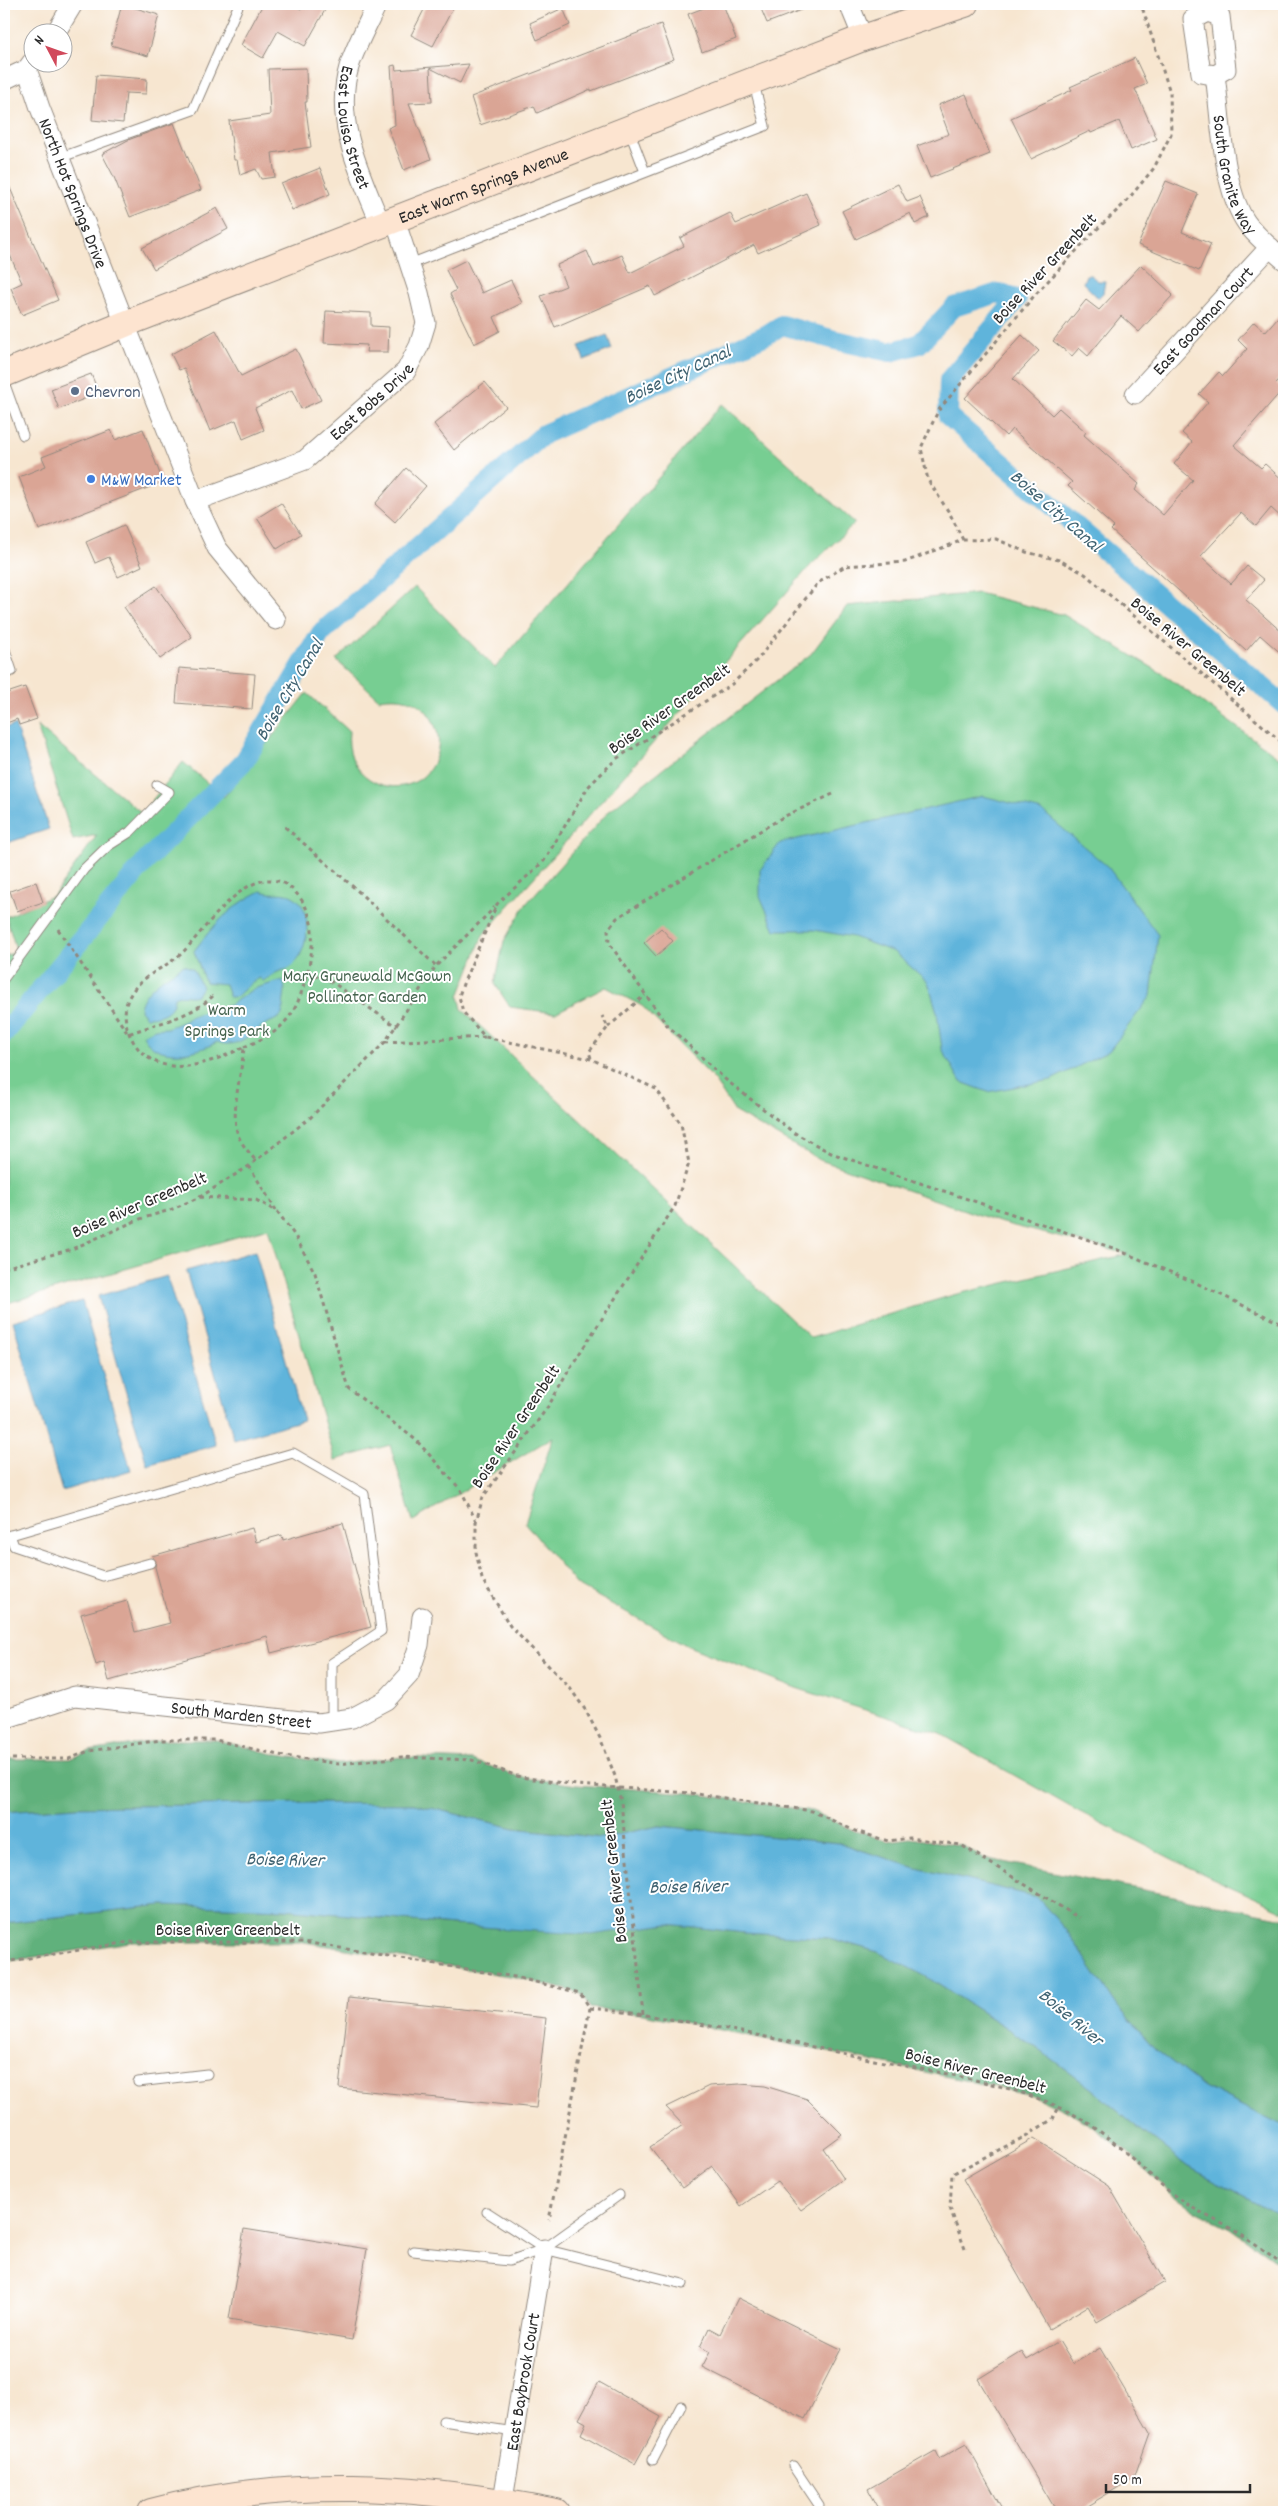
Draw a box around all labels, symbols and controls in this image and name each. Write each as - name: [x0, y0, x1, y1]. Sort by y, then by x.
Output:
- north arrow: [22, 22, 72, 72]
- text: N: [30, 32, 50, 50]
- street label: East Louisa Street: [329, 63, 375, 194]
- street label: South Granite Way: [1205, 114, 1262, 242]
- street label: North Hot Springs Drive: [30, 115, 112, 273]
- street label: East Warm Springs Avenue: [395, 143, 573, 232]
- street label: Boise River Greenbelt: [987, 208, 1104, 331]
- street label: East Goodman Court: [1148, 262, 1261, 382]
- water label: Boise City Canal: [621, 339, 737, 413]
- street label: East Bobs Drive: [325, 360, 423, 448]
- place label: Chevron: [85, 381, 141, 406]
- marker: Chevron: [69, 385, 81, 397]
- water label: Boise City Canal: [1003, 465, 1108, 561]
- place label: M&W Market: [101, 469, 182, 494]
- marker: M&W Market: [85, 473, 97, 485]
- street label: Boise River Greenbelt: [1124, 592, 1251, 704]
- water label: Boise City Canal: [250, 634, 333, 747]
- street label: Boise River Greenbelt: [604, 658, 737, 762]
- park label: Mary Grunewald McGown Pollinator Garden: [283, 965, 451, 1011]
- park label: Warm Springs Park: [185, 999, 269, 1045]
- street label: Boise River Greenbelt: [69, 1166, 212, 1246]
- street label: Boise River Greenbelt: [466, 1360, 568, 1494]
- street label: South Marden Street: [170, 1697, 313, 1737]
- street label: Boise River Greenbelt: [595, 1797, 635, 1944]
- water label: Boise River: [246, 1847, 326, 1876]
- water label: Boise River: [649, 1874, 729, 1903]
- street label: Boise River Greenbelt: [156, 1919, 301, 1944]
- water label: Boise River: [1031, 1983, 1110, 2055]
- street label: Boise River Greenbelt: [902, 2043, 1049, 2102]
- street label: East Baybrook Court: [501, 2311, 548, 2453]
- scale bar: [1106, 2461, 1249, 2493]
- text: 50 m: [1113, 2470, 1142, 2492]

